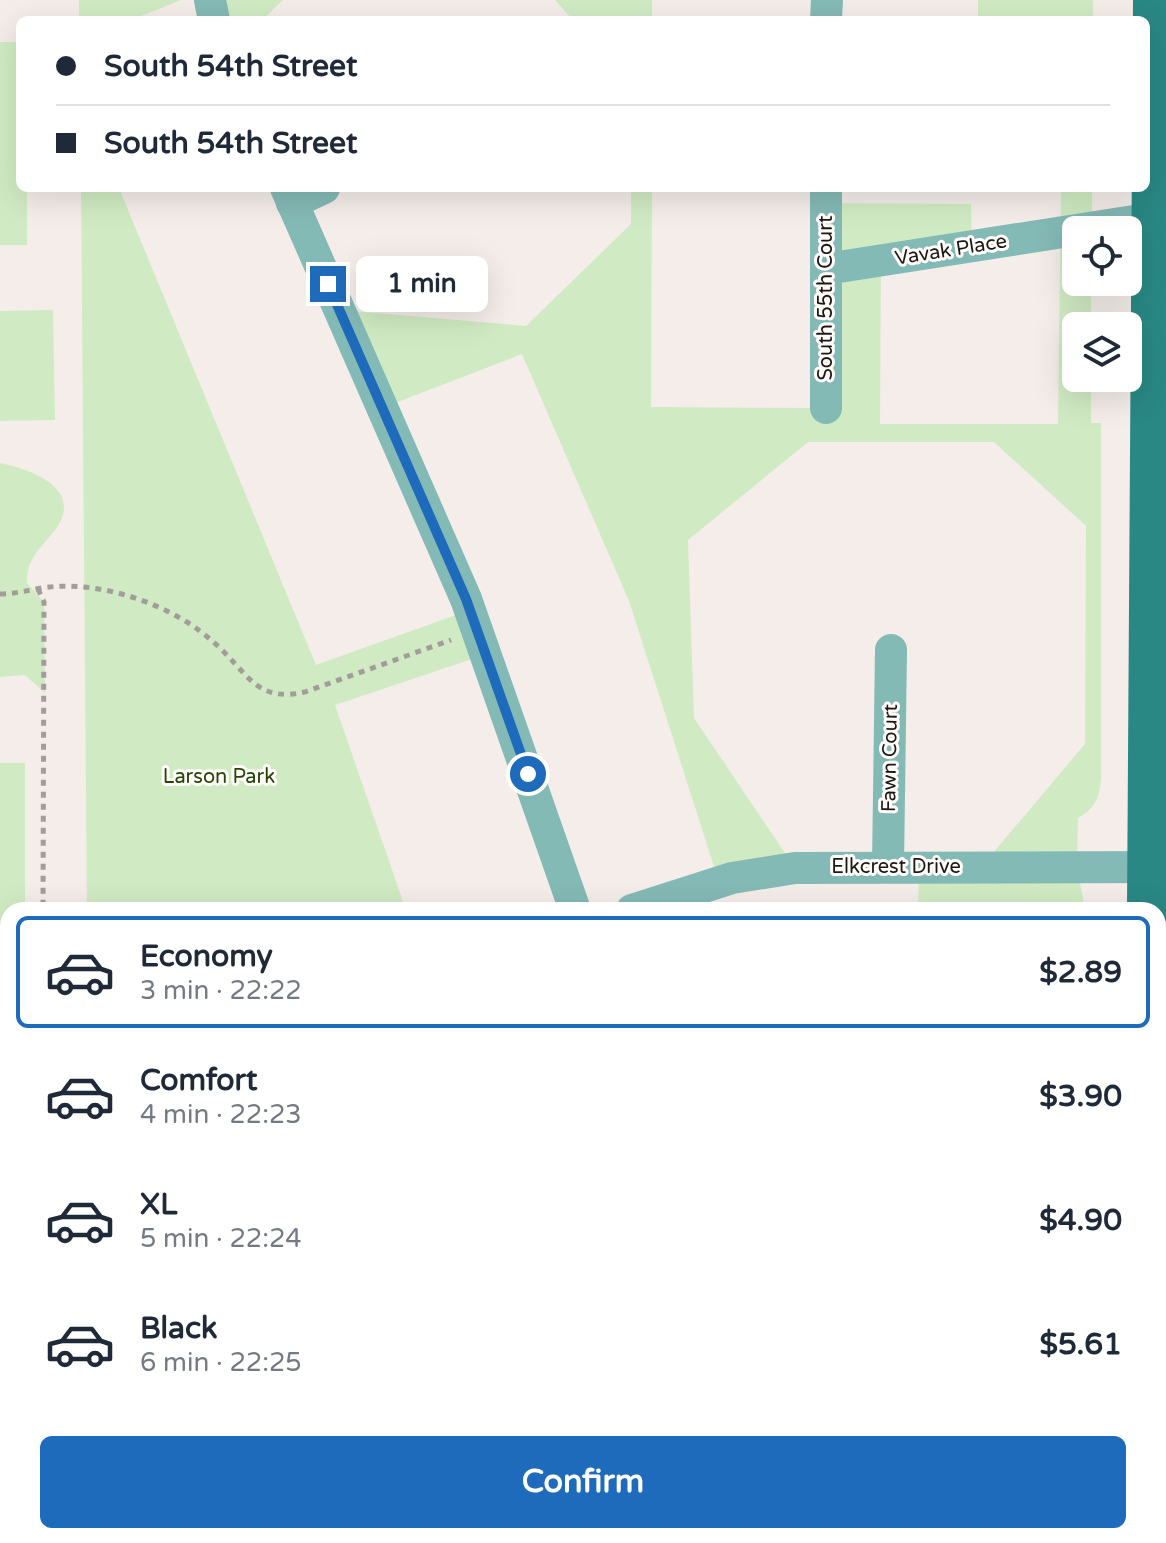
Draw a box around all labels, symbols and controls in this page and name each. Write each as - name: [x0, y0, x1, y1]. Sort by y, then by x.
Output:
- text: South 54th Street: [104, 48, 357, 85]
- text: South 54th Street: [104, 125, 357, 162]
- street label: South 55th Court: [814, 215, 838, 381]
- map controls: [1062, 216, 1142, 392]
- button: locate: [1062, 216, 1142, 296]
- street label: Vavak Place: [893, 229, 1009, 271]
- callout: 1 min: [356, 256, 488, 312]
- route end: [310, 266, 346, 302]
- text: 1 min: [387, 268, 457, 299]
- button: layers: [1062, 312, 1142, 392]
- street label: Fawn Court: [877, 703, 903, 812]
- route start: [510, 756, 546, 792]
- park label: Larson Park: [163, 765, 275, 789]
- street label: Elkcrest Drive: [831, 855, 961, 879]
- icon: car: [44, 936, 116, 1008]
- text: Economy: [140, 938, 273, 975]
- text: $2.89: [1039, 954, 1122, 991]
- text: 3 min · 22:22: [140, 975, 302, 1006]
- icon: car: [44, 1060, 116, 1132]
- text: Comfort: [140, 1062, 258, 1099]
- text: $3.90: [1039, 1078, 1122, 1115]
- text: 4 min · 22:23: [140, 1099, 302, 1130]
- icon: car: [44, 1184, 116, 1256]
- text: XL: [140, 1186, 177, 1223]
- text: $4.90: [1039, 1202, 1122, 1239]
- text: 5 min · 22:24: [140, 1223, 302, 1254]
- icon: car: [44, 1308, 116, 1380]
- text: Black: [140, 1310, 217, 1347]
- text: $5.61: [1040, 1326, 1122, 1363]
- text: 6 min · 22:25: [140, 1347, 302, 1378]
- button: Confirm: [40, 1436, 1126, 1528]

